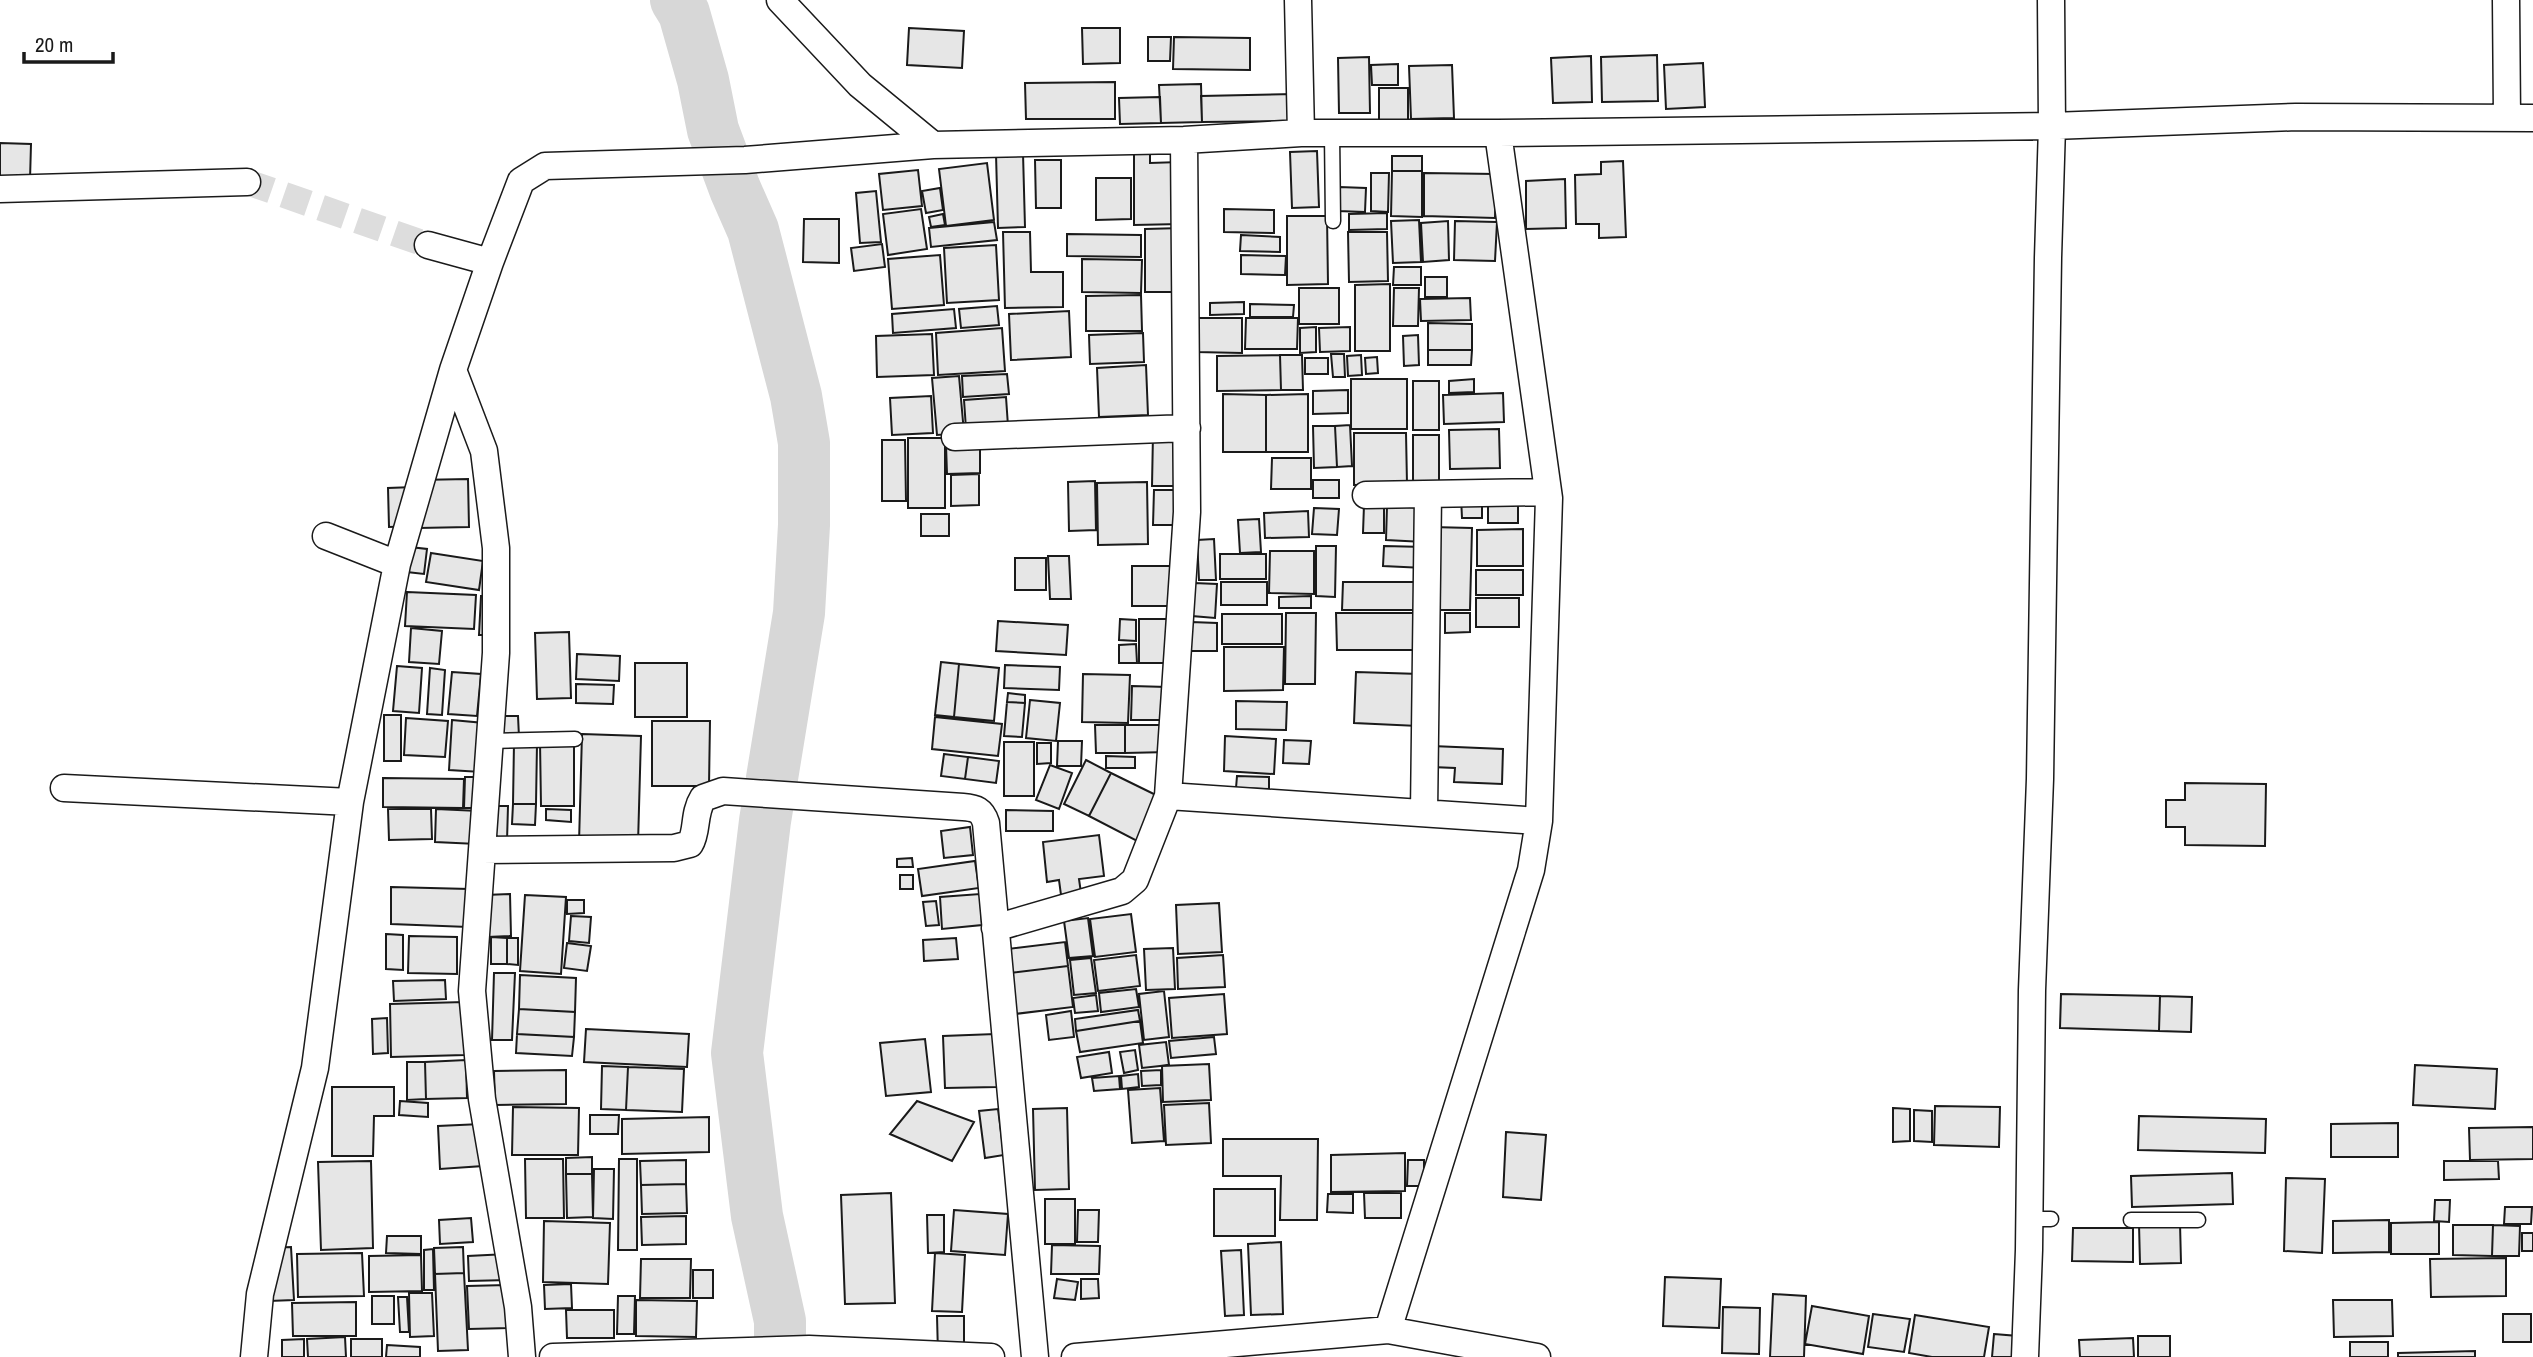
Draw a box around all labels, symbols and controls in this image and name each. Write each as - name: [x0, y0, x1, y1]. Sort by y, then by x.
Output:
- scale bar: [24, 21, 114, 65]
- text: 20 m: [35, 30, 73, 59]

